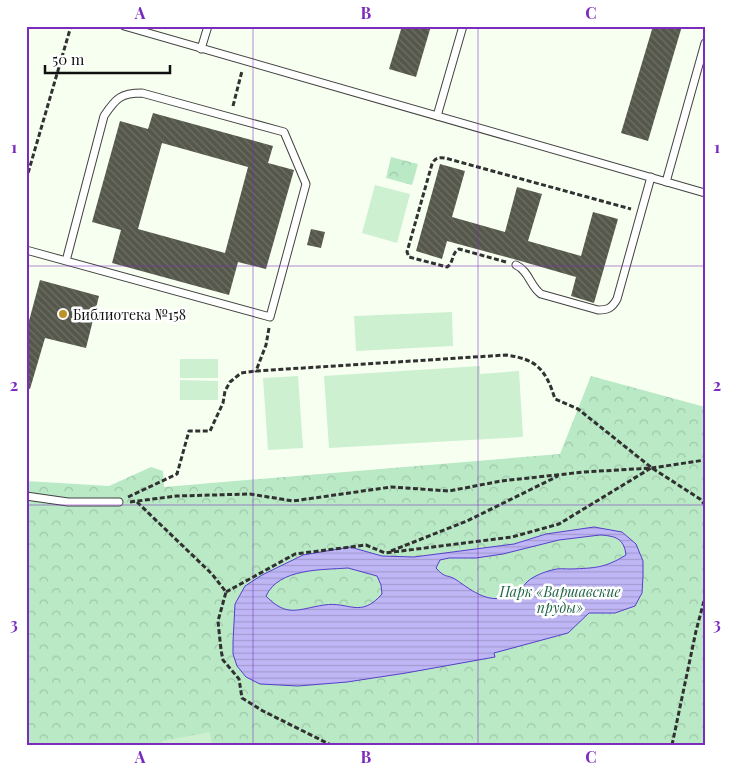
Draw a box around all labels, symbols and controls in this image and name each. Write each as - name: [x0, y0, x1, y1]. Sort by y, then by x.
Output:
- text: A: [134, 2, 146, 23]
- text: B: [361, 2, 372, 23]
- text: C: [585, 2, 597, 23]
- scale bar: [45, 42, 170, 74]
- text: 50 m: [52, 49, 85, 69]
- text: 1: [11, 136, 17, 157]
- text: 1: [714, 136, 720, 157]
- place label: Библиотека №158: [73, 305, 186, 324]
- marker: Библиотека №158: [57, 308, 69, 320]
- text: 2: [10, 374, 18, 395]
- text: 2: [713, 374, 721, 395]
- park label: Парк «Варшавские пруды»: [499, 582, 620, 617]
- text: 3: [10, 613, 18, 634]
- text: 3: [713, 613, 721, 634]
- text: A: [134, 746, 146, 767]
- text: B: [361, 746, 372, 767]
- text: C: [585, 746, 597, 767]

